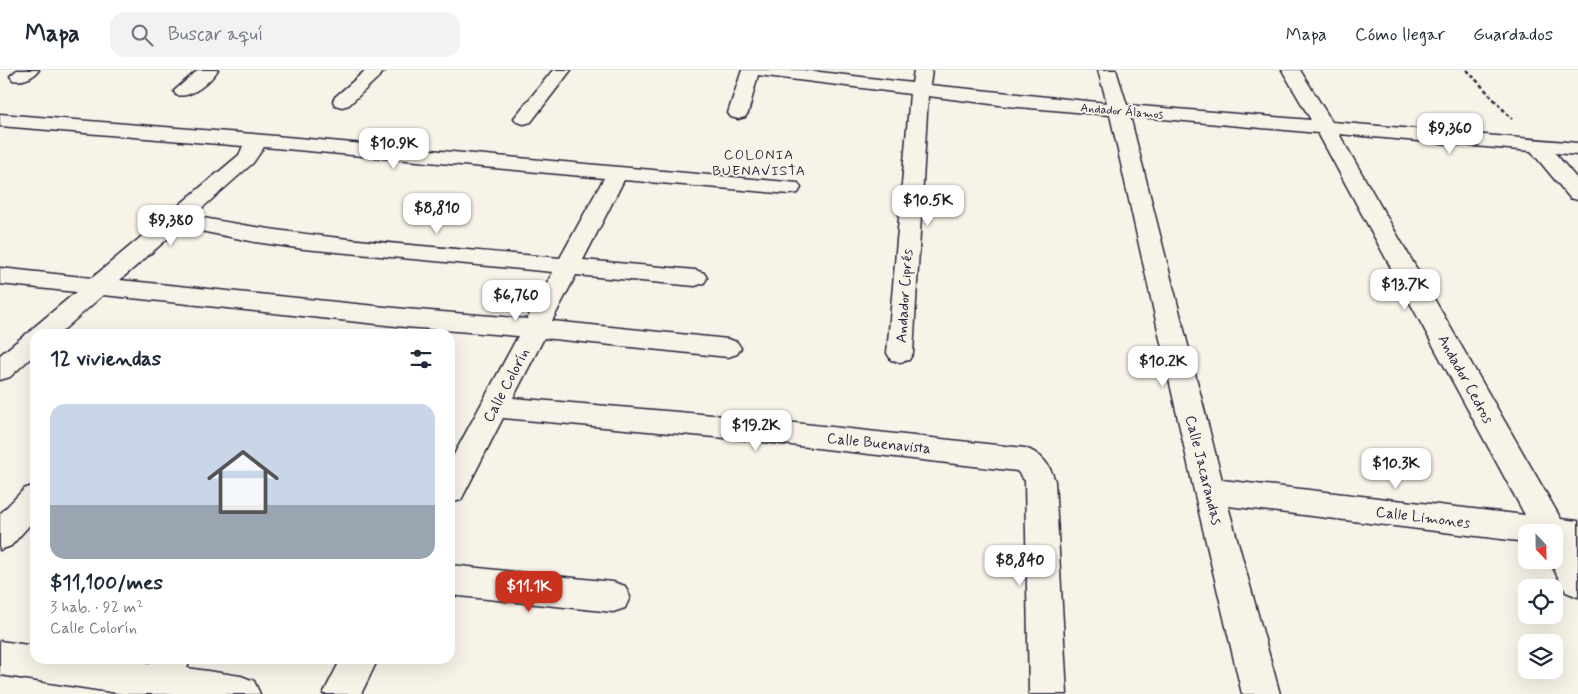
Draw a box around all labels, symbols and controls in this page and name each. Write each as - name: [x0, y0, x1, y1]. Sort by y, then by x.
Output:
- search box: [110, 12, 460, 57]
- text: Mapa: [25, 19, 80, 50]
- icon: search: [128, 21, 156, 49]
- text: Buscar aquí: [168, 22, 263, 47]
- text: Mapa: [1286, 23, 1327, 47]
- text: Cómo llegar: [1355, 23, 1445, 47]
- text: Guardados: [1473, 23, 1553, 47]
- street label: Andador Álamos: [1080, 100, 1164, 124]
- pin: $9,360: [1409, 112, 1491, 155]
- text: $9,360: [1428, 118, 1472, 139]
- pin: $10.9K: [353, 128, 435, 170]
- text: $10.9K: [370, 133, 418, 154]
- district label: COLONIA BUENAVISTA: [712, 146, 806, 180]
- pin: $10.5K: [887, 184, 969, 227]
- text: $10.5K: [903, 190, 953, 211]
- pin: $8,810: [396, 192, 478, 235]
- text: $8,810: [414, 198, 460, 219]
- pin: $9,380: [130, 204, 212, 247]
- text: $9,380: [148, 210, 194, 231]
- street label: Andador Ciprés: [892, 248, 918, 344]
- pin: $13.7K: [1364, 268, 1446, 311]
- text: $13.7K: [1381, 274, 1429, 295]
- pin: $6,760: [475, 280, 557, 322]
- text: $6,760: [493, 285, 539, 306]
- street label: Andador Cedros: [1432, 331, 1498, 428]
- text: 12 viviendas: [50, 345, 161, 373]
- icon: filters: [407, 345, 435, 373]
- street label: Calle Colorín: [479, 345, 535, 426]
- pin: $10.2K: [1122, 346, 1204, 388]
- text: $10.2K: [1139, 351, 1187, 372]
- pin: $19.2K: [715, 410, 797, 452]
- street label: Calle Jacarandas: [1180, 413, 1226, 527]
- text: $19.2K: [732, 415, 780, 436]
- street label: Calle Buenavista: [826, 429, 932, 459]
- icon: home: [198, 437, 288, 527]
- pin: $10.3K: [1355, 448, 1437, 490]
- text: $10.3K: [1372, 453, 1420, 474]
- street label: Calle Limones: [1375, 502, 1472, 534]
- north arrow: [1518, 524, 1562, 569]
- map controls: [1518, 524, 1563, 679]
- pin: $8,840: [979, 544, 1061, 587]
- text: $8,840: [995, 550, 1045, 571]
- text: $11,100/mes: [50, 569, 163, 597]
- pin: $11.1K: [488, 570, 570, 613]
- text: $11.1K: [506, 576, 552, 597]
- button: locate: [1518, 579, 1563, 624]
- text: 3 hab. · 92 m²: [50, 597, 143, 618]
- text: Calle Colorín: [50, 618, 137, 639]
- button: layers: [1518, 634, 1563, 679]

